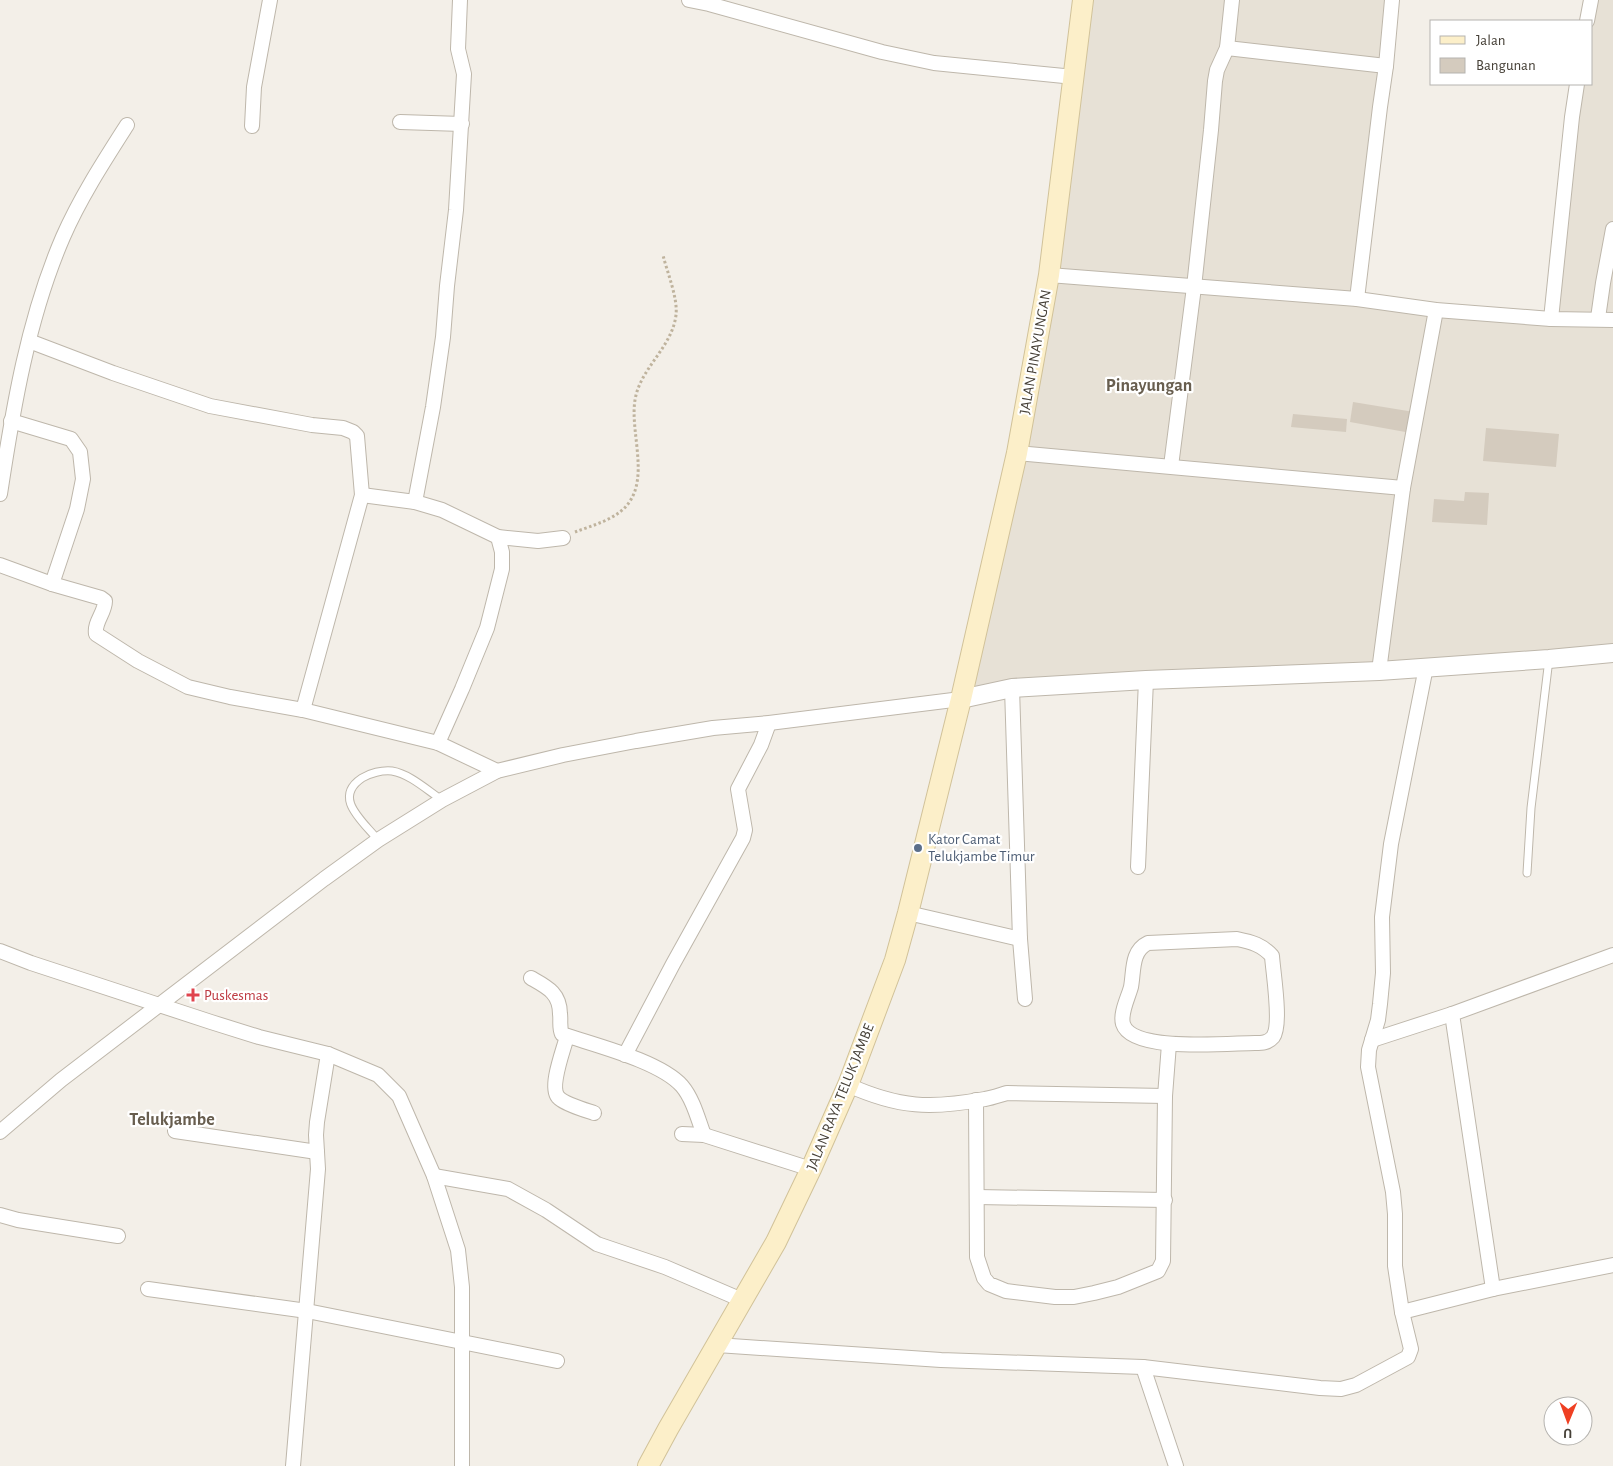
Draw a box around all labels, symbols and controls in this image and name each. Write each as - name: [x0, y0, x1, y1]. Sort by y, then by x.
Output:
- legend: [1430, 20, 1593, 85]
- text: Jalan: [1476, 33, 1506, 48]
- text: Bangunan: [1476, 58, 1536, 73]
- street label: JALAN PINAYUNGAN: [1017, 289, 1054, 416]
- district label: Pinayungan: [1106, 377, 1192, 395]
- place label: Kator Camat Telukjambe Timur: [928, 832, 1035, 864]
- marker: Kator Camat Telukjambe Timur: [912, 842, 924, 854]
- marker: Puskesmas: [186, 988, 200, 1002]
- place label: Puskesmas: [204, 988, 268, 1003]
- street label: JALAN RAYA TELUK JAMBE: [804, 1022, 877, 1173]
- district label: Telukjambe: [129, 1111, 215, 1129]
- north arrow: [1543, 1396, 1593, 1446]
- text: U: [1563, 1426, 1572, 1440]

